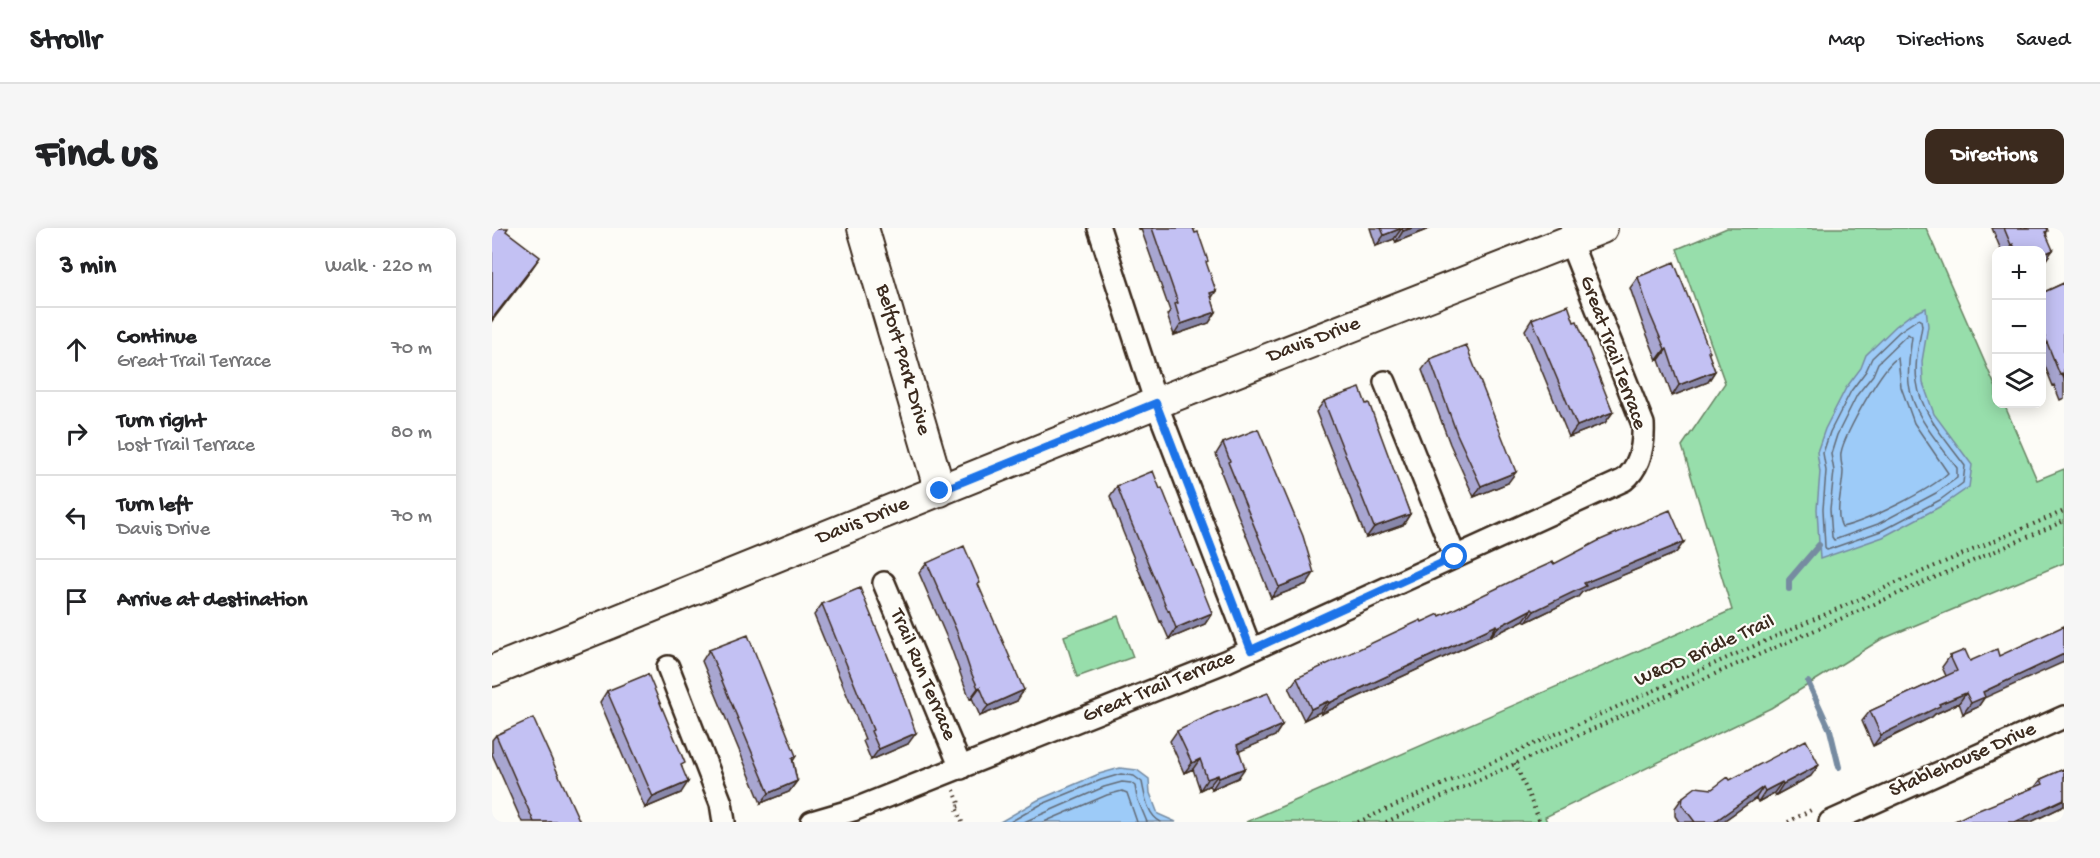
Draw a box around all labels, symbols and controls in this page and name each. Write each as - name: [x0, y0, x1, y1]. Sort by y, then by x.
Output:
- text: Strollr: [30, 25, 101, 58]
- text: Map: [1828, 29, 1865, 54]
- text: Directions: [1898, 29, 1983, 54]
- text: Saved: [2016, 29, 2070, 54]
- button: Directions: [1925, 129, 2064, 184]
- text: Find us: [36, 132, 156, 181]
- map controls: [1992, 246, 2046, 408]
- button: +: [1992, 246, 2046, 300]
- text: 3 min: [60, 252, 116, 283]
- text: Walk · 220 m: [325, 256, 432, 279]
- street label: Great Trail Terrace: [1573, 273, 1652, 434]
- street label: Belfort Park Drive: [868, 281, 936, 439]
- button: −: [1992, 300, 2046, 354]
- street label: Davis Drive: [1262, 311, 1365, 371]
- text: Continue: [117, 325, 197, 351]
- icon: ahead: [60, 333, 93, 366]
- text: 70 m: [391, 338, 432, 361]
- text: Great Trail Terrace: [117, 351, 271, 374]
- button: layers: [1992, 354, 2046, 408]
- text: Turn right: [117, 409, 205, 435]
- icon: right: [60, 417, 93, 450]
- text: 80 m: [391, 422, 432, 445]
- text: Lost Trail Terrace: [117, 435, 255, 458]
- route end: [926, 477, 952, 503]
- street label: Davis Drive: [811, 492, 914, 553]
- text: Turn left: [117, 493, 191, 519]
- icon: left: [60, 501, 93, 534]
- text: 70 m: [391, 506, 432, 529]
- text: Davis Drive: [117, 519, 210, 542]
- route start: [1441, 543, 1467, 569]
- icon: arrive: [60, 585, 93, 618]
- text: Arrive at destination: [117, 588, 307, 614]
- street label: Trail Run Terrace: [883, 605, 961, 746]
- street label: W&OD Bridle Trail: [1631, 610, 1779, 694]
- street label: Great Trail Terrace: [1079, 646, 1240, 730]
- street label: Stablehouse Drive: [1886, 717, 2041, 805]

